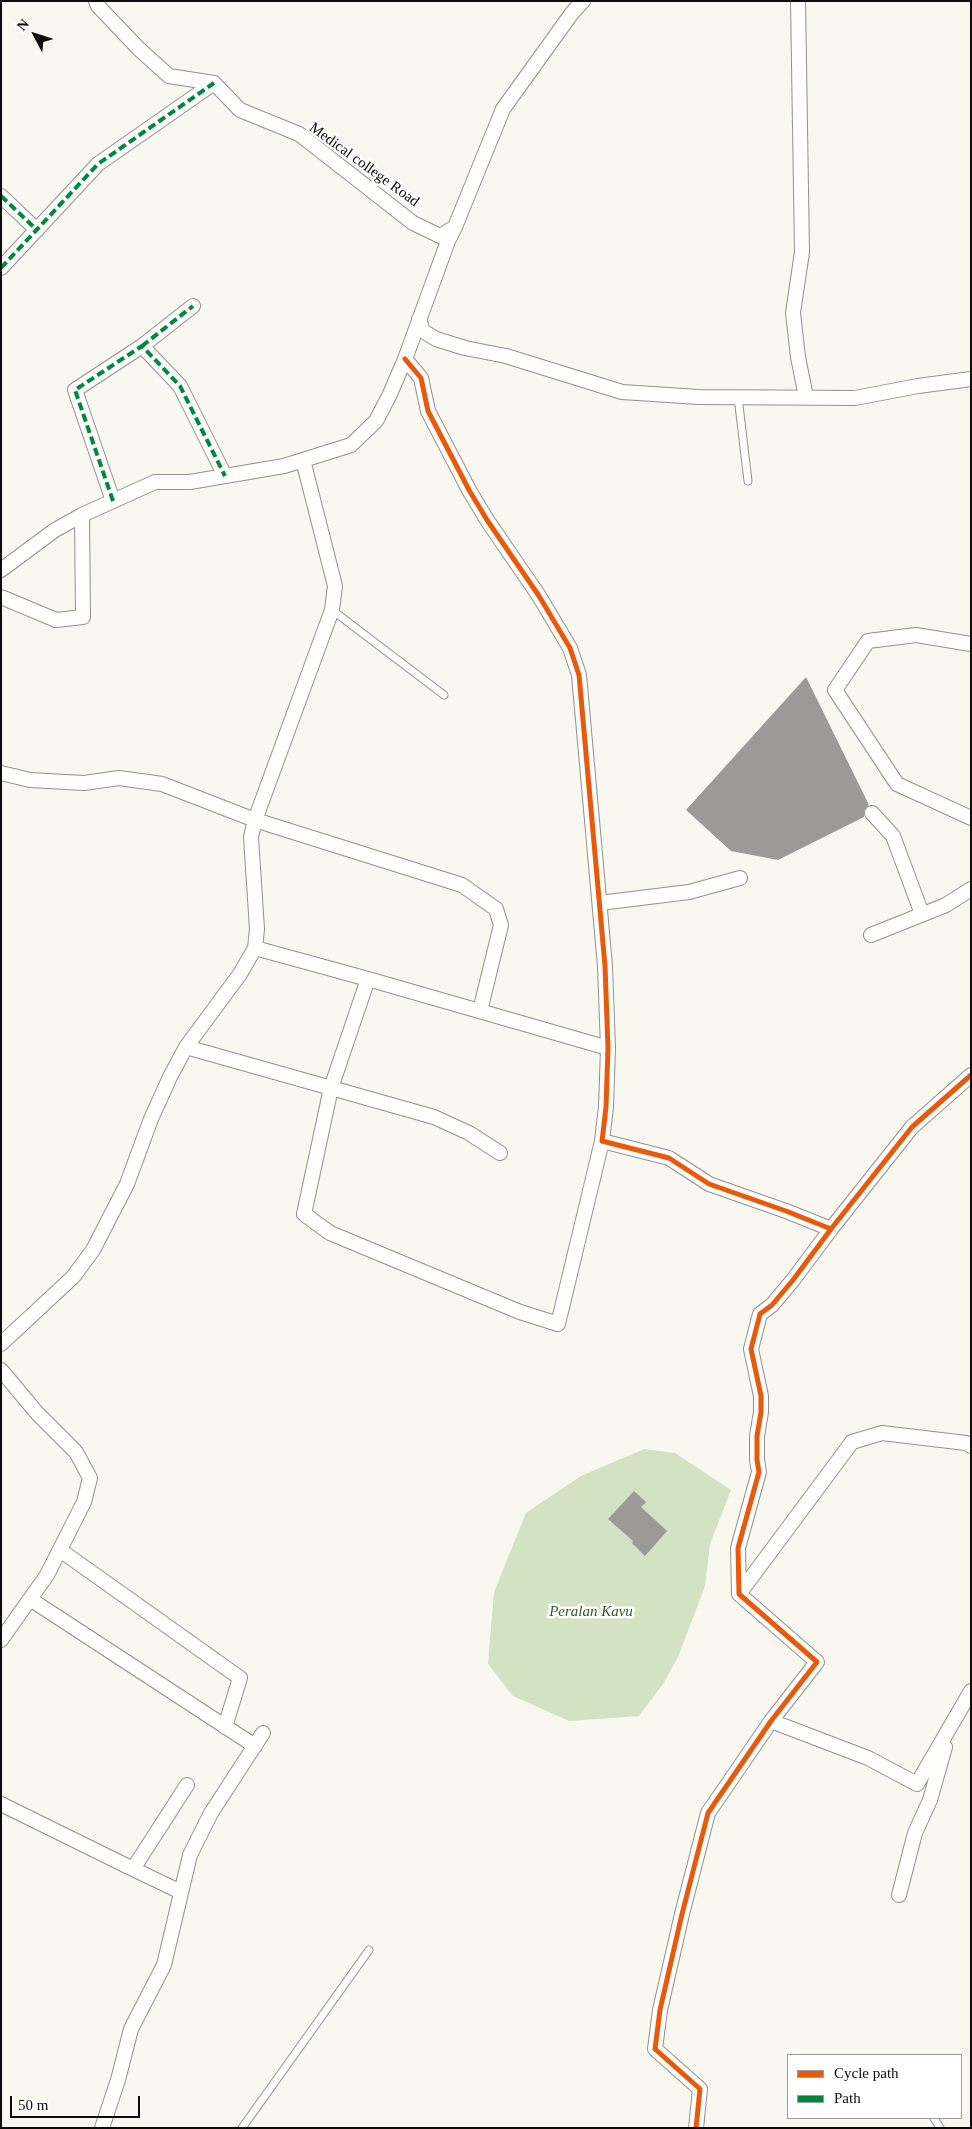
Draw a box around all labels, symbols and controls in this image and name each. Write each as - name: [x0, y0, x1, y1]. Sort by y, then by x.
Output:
- north arrow: [10, 10, 60, 60]
- text: N: [14, 16, 32, 34]
- street label: Medical college Road: [298, 114, 430, 216]
- park label: Peralan Kavu: [545, 1603, 637, 1621]
- legend: [787, 2054, 962, 2119]
- text: Cycle path: [834, 2065, 899, 2081]
- scale bar: [12, 2086, 142, 2118]
- text: Path: [834, 2090, 861, 2106]
- text: 50 m: [18, 2097, 48, 2113]

